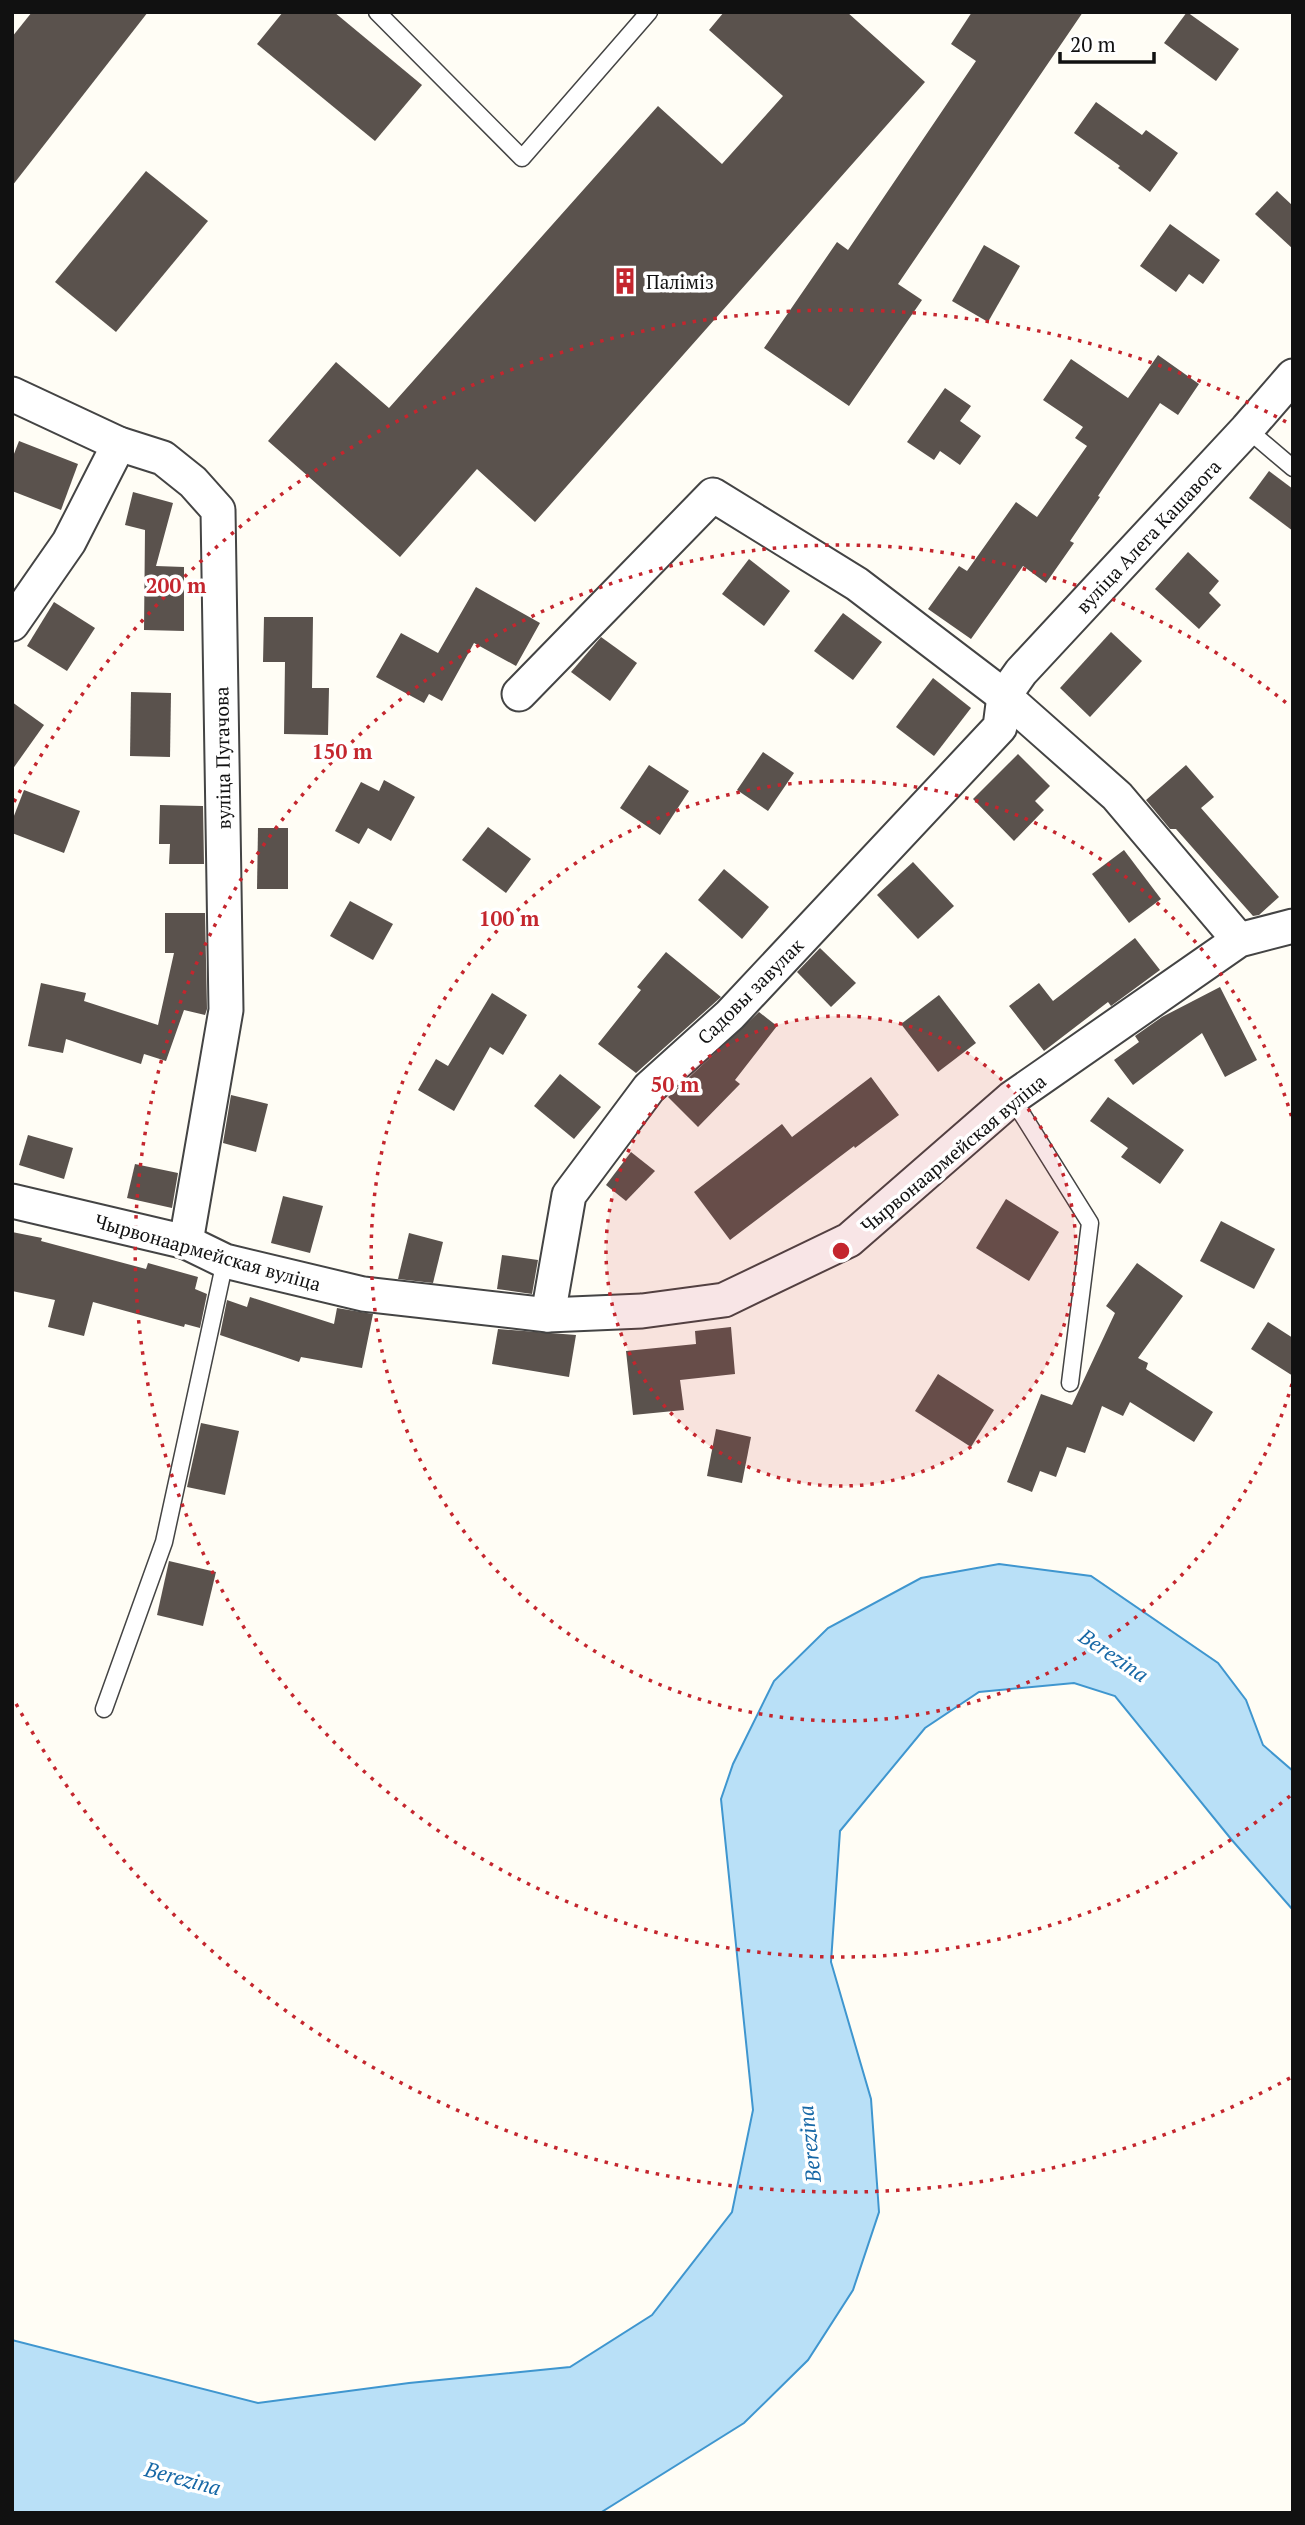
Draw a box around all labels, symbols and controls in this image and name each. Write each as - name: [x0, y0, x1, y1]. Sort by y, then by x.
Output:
- scale bar: [1060, 21, 1154, 65]
- text: 20 m: [1070, 30, 1116, 58]
- building icon: Паліміз: [610, 266, 640, 296]
- place label: Паліміз: [646, 269, 714, 294]
- street label: вуліца Алега Кашавога: [1070, 453, 1226, 618]
- text: 200 m: [146, 571, 207, 599]
- street label: вуліца Пугачова: [208, 686, 236, 830]
- text: 150 m: [312, 737, 373, 765]
- text: 100 m: [479, 904, 540, 932]
- street label: Садовы завулак: [692, 932, 809, 1049]
- street label: Чырвонаармейская вуліца: [855, 1068, 1051, 1238]
- text: 50 m: [651, 1070, 700, 1098]
- street label: Чырвонаармейская вуліца: [92, 1208, 324, 1296]
- centre of rings: [829, 1239, 853, 1263]
- water label: Berezina: [1073, 1621, 1154, 1688]
- water label: Berezina: [791, 2104, 827, 2185]
- water label: Berezina: [141, 2454, 224, 2502]

